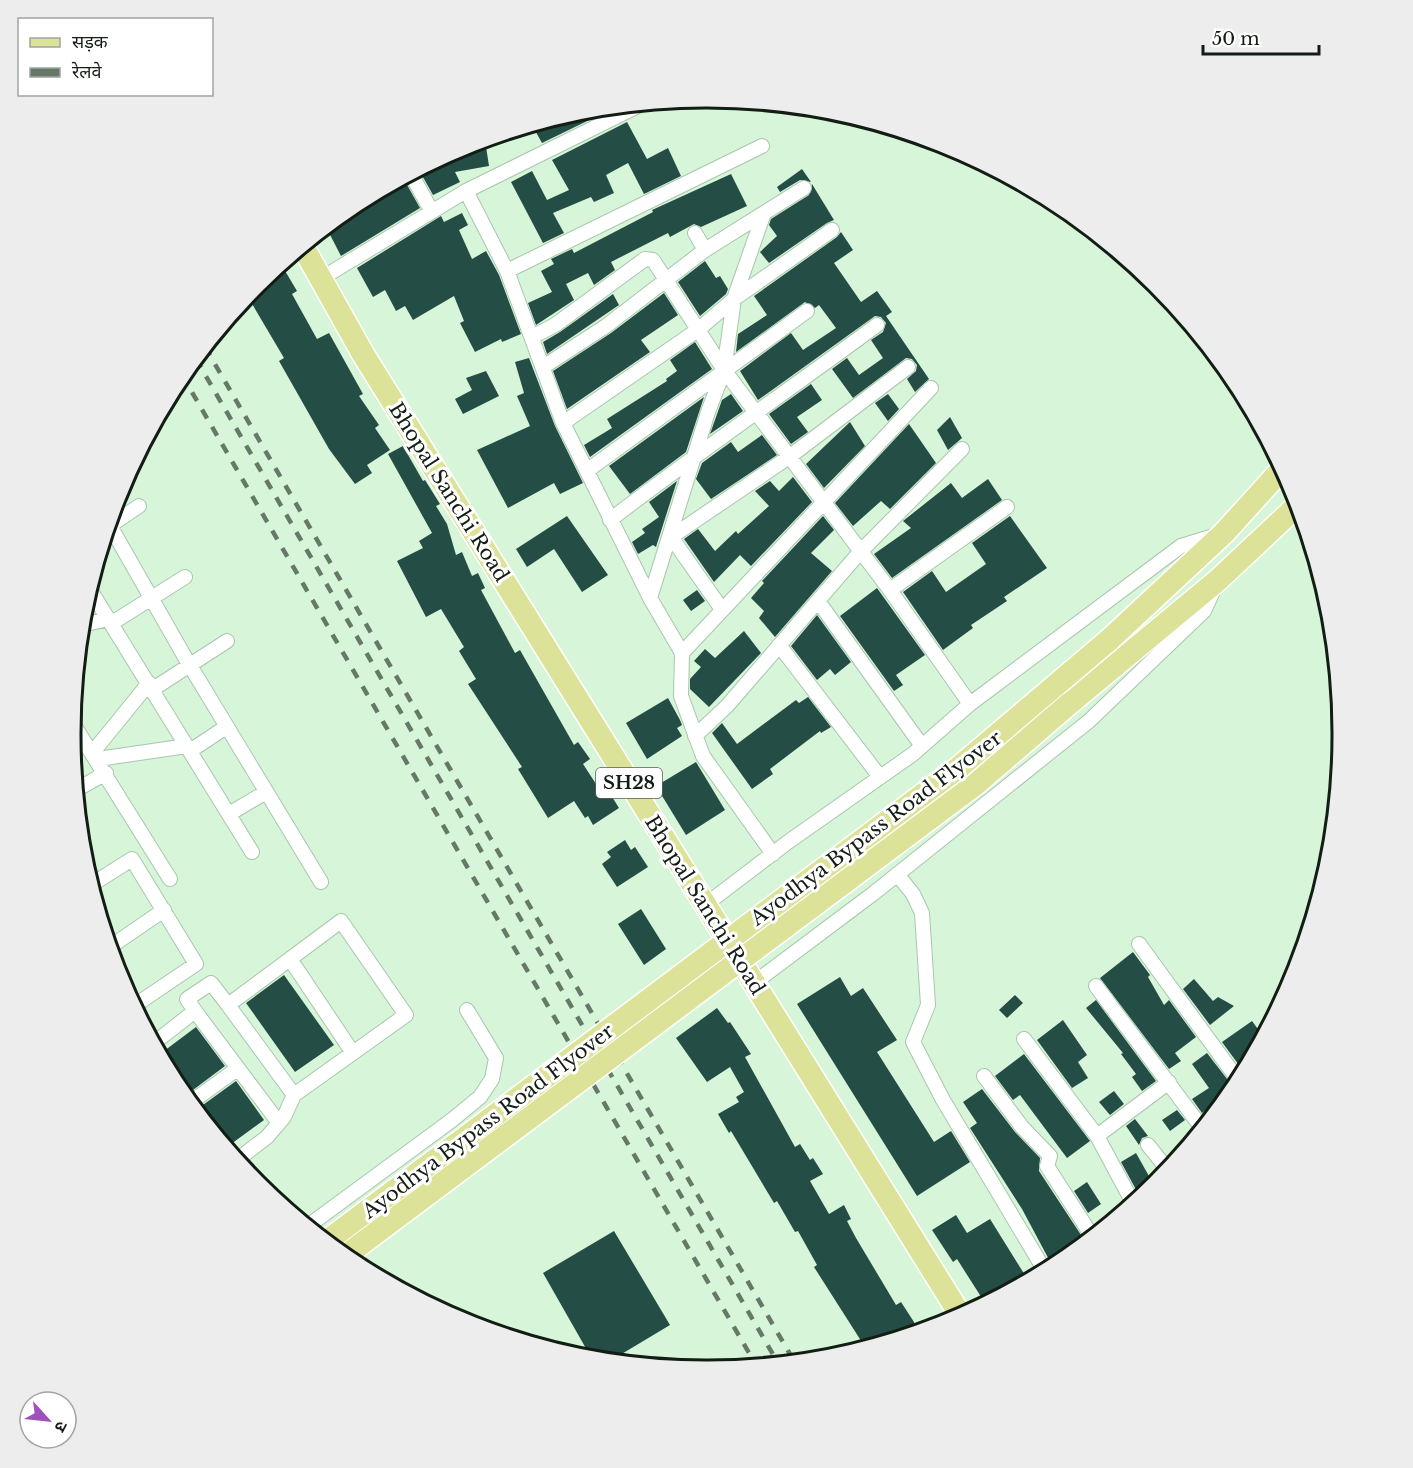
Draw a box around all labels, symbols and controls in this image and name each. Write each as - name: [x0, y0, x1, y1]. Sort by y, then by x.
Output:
- legend: [18, 18, 213, 96]
- scale bar: [1203, 18, 1318, 56]
- text: 50 m: [1212, 28, 1260, 50]
- text: सड़क: [72, 31, 109, 53]
- text: रेलवे: [71, 61, 103, 83]
- street label: Bhopal Sanchi Road: [384, 398, 514, 586]
- street label: Ayodhya Bypass Road Flyover: [745, 725, 1007, 931]
- road number: SH28: [596, 768, 662, 798]
- street label: Bhopal Sanchi Road: [640, 811, 770, 999]
- street label: Ayodhya Bypass Road Flyover: [357, 1018, 619, 1224]
- north arrow: [18, 1390, 78, 1450]
- text: उ: [50, 1418, 72, 1436]

